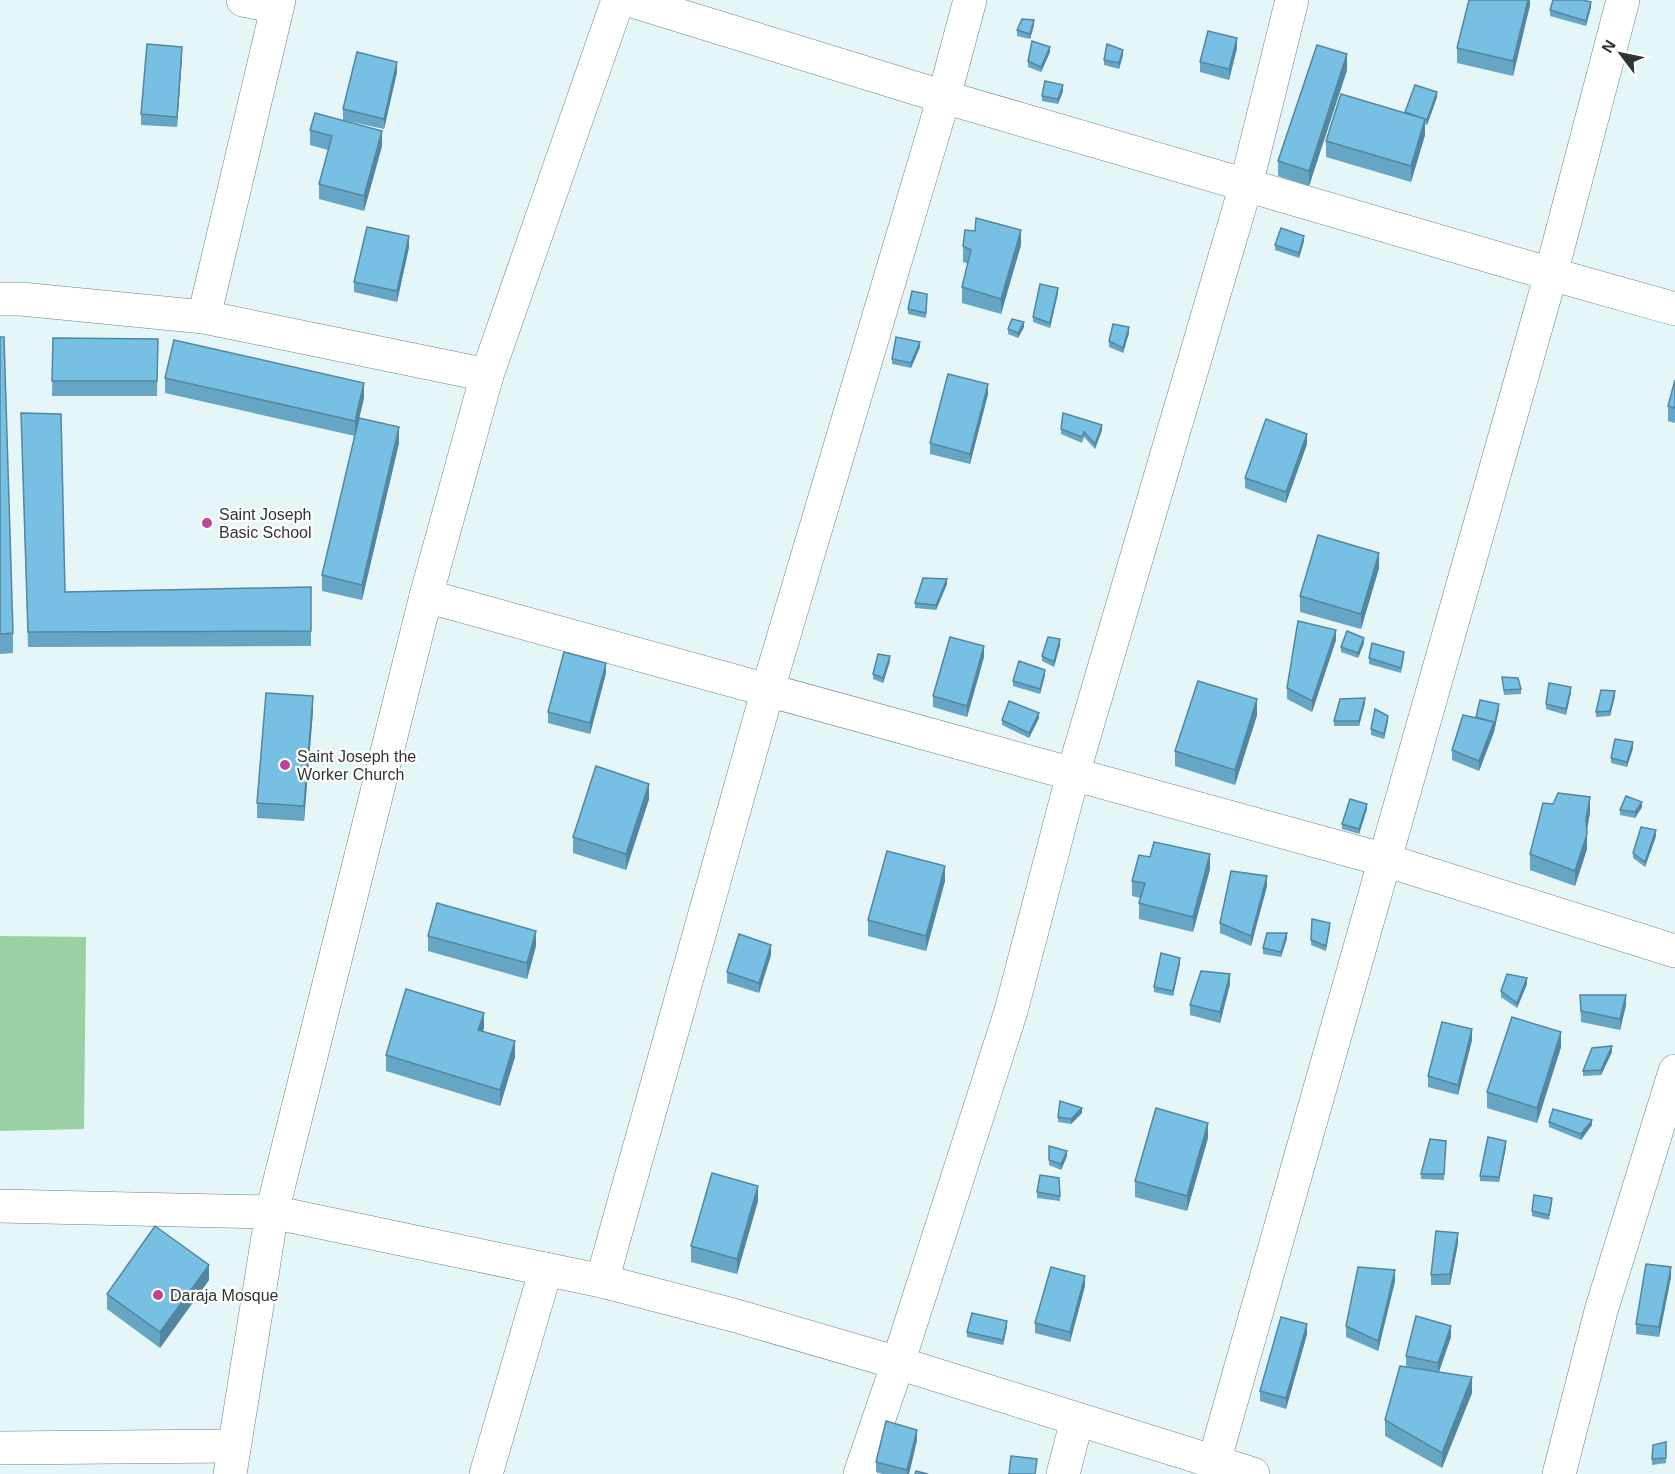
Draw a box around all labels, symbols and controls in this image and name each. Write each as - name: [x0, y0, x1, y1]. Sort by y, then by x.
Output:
- north arrow: [1591, 24, 1651, 84]
- text: N: [1598, 37, 1619, 56]
- place label: Saint Joseph Basic School: [219, 506, 312, 541]
- marker: Saint Joseph Basic School: [200, 516, 214, 530]
- place label: Saint Joseph the Worker Church: [297, 748, 416, 783]
- marker: Saint Joseph the Worker Church: [278, 758, 292, 772]
- place label: Daraja Mosque: [170, 1287, 279, 1304]
- marker: Daraja Mosque: [151, 1288, 165, 1302]

